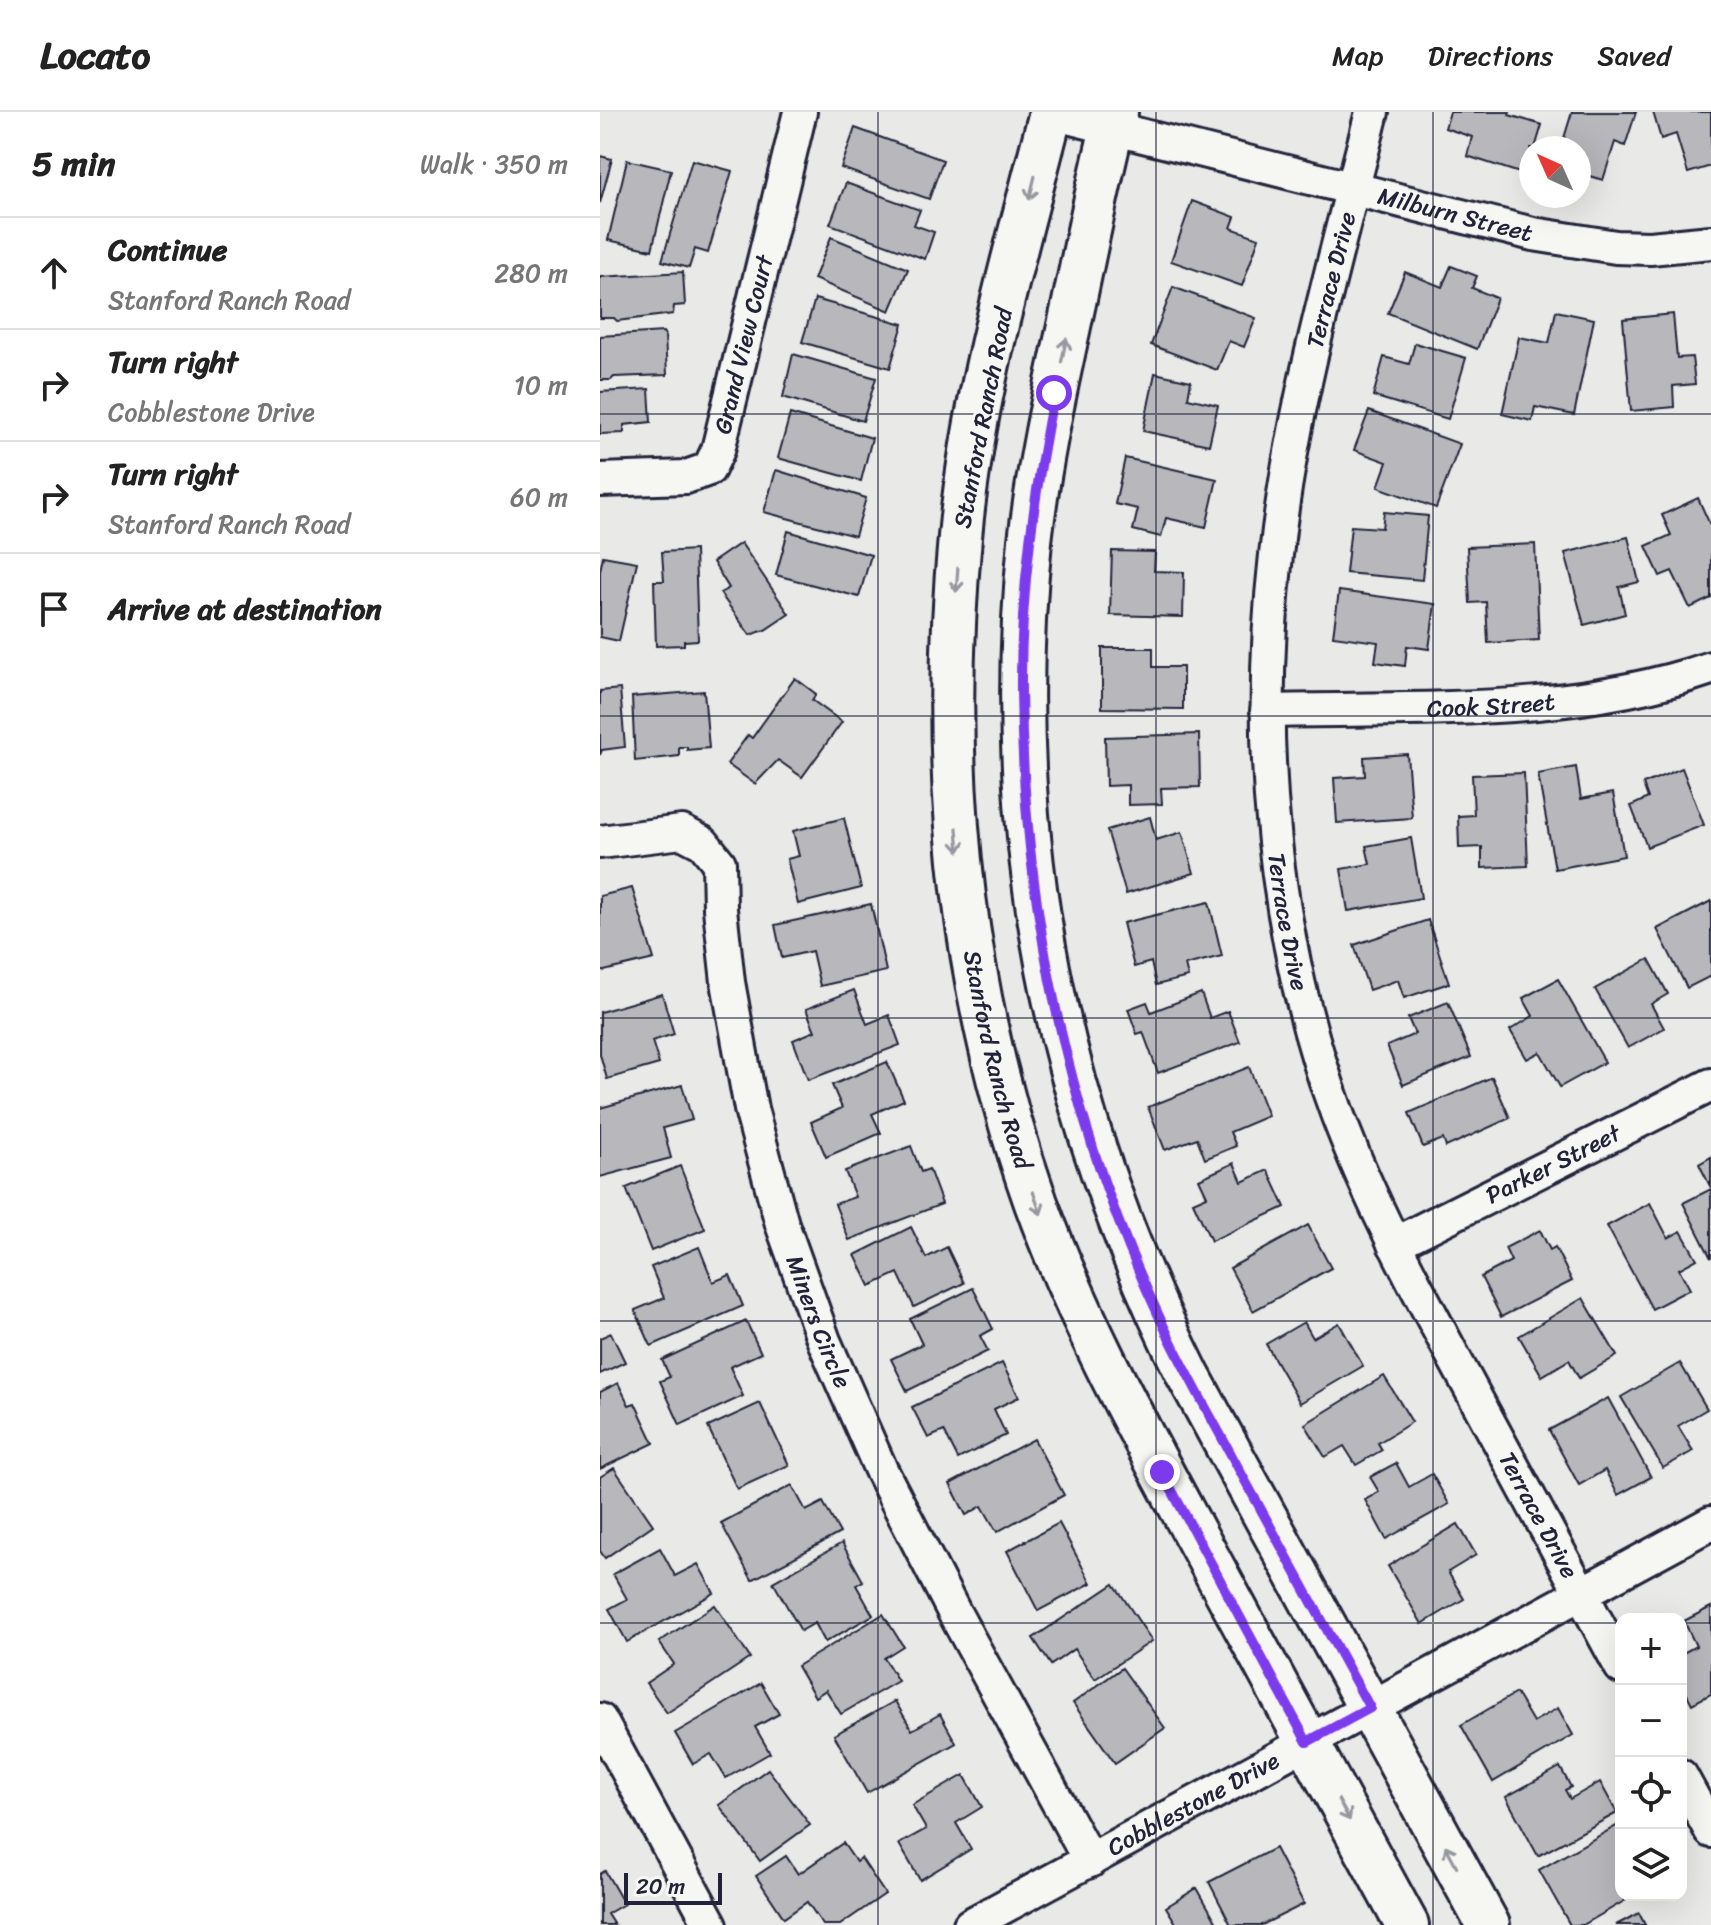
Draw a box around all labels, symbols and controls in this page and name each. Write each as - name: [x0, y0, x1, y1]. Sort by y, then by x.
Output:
- text: Locato: [40, 22, 150, 89]
- text: Map: [1332, 31, 1384, 80]
- text: Directions: [1428, 31, 1553, 80]
- text: Saved: [1597, 31, 1671, 80]
- text: 5 min: [32, 134, 115, 194]
- north arrow: [1519, 136, 1591, 208]
- text: Walk · 350 m: [420, 141, 568, 187]
- one-way arrow: [1024, 175, 1039, 201]
- street label: Milburn Street: [1373, 175, 1537, 254]
- street label: Terrace Drive: [1294, 207, 1368, 353]
- text: Continue: [108, 223, 227, 277]
- street label: Grand View Court: [702, 249, 786, 438]
- text: 280 m: [494, 250, 568, 296]
- icon: ahead: [32, 251, 76, 295]
- text: Stanford Ranch Road: [108, 277, 350, 323]
- street label: Stanford Ranch Road: [941, 303, 1025, 532]
- text: Turn right: [108, 335, 238, 389]
- one-way arrow: [1057, 337, 1072, 363]
- text: 10 m: [514, 362, 568, 408]
- icon: right: [32, 363, 76, 407]
- route start: [1036, 375, 1072, 411]
- text: Cobblestone Drive: [108, 389, 315, 435]
- text: Turn right: [108, 447, 238, 501]
- text: 60 m: [510, 474, 568, 520]
- icon: right: [32, 475, 76, 519]
- text: Stanford Ranch Road: [108, 501, 350, 547]
- one-way arrow: [949, 566, 964, 593]
- text: Arrive at destination: [108, 582, 382, 636]
- icon: arrive: [32, 587, 76, 631]
- street label: Cook Street: [1426, 680, 1557, 730]
- one-way arrow: [950, 826, 965, 853]
- street label: Terrace Drive: [1255, 850, 1321, 995]
- street label: Stanford Ranch Road: [951, 947, 1045, 1176]
- street label: Parker Street: [1478, 1112, 1629, 1216]
- one-way arrow: [1030, 1190, 1045, 1215]
- street label: Miners Circle: [774, 1249, 863, 1395]
- street label: Terrace Drive: [1487, 1444, 1590, 1586]
- route end: [1144, 1454, 1180, 1490]
- map controls: [1615, 1613, 1687, 1901]
- button: +: [1615, 1613, 1687, 1685]
- button: −: [1615, 1685, 1687, 1757]
- street label: Cobblestone Drive: [1099, 1740, 1288, 1868]
- button: locate: [1615, 1757, 1687, 1829]
- one-way arrow: [1337, 1798, 1352, 1822]
- button: layers: [1615, 1829, 1687, 1901]
- one-way arrow: [1442, 1845, 1458, 1869]
- text: 20 m: [636, 1867, 685, 1906]
- scale bar: [624, 1869, 722, 1905]

